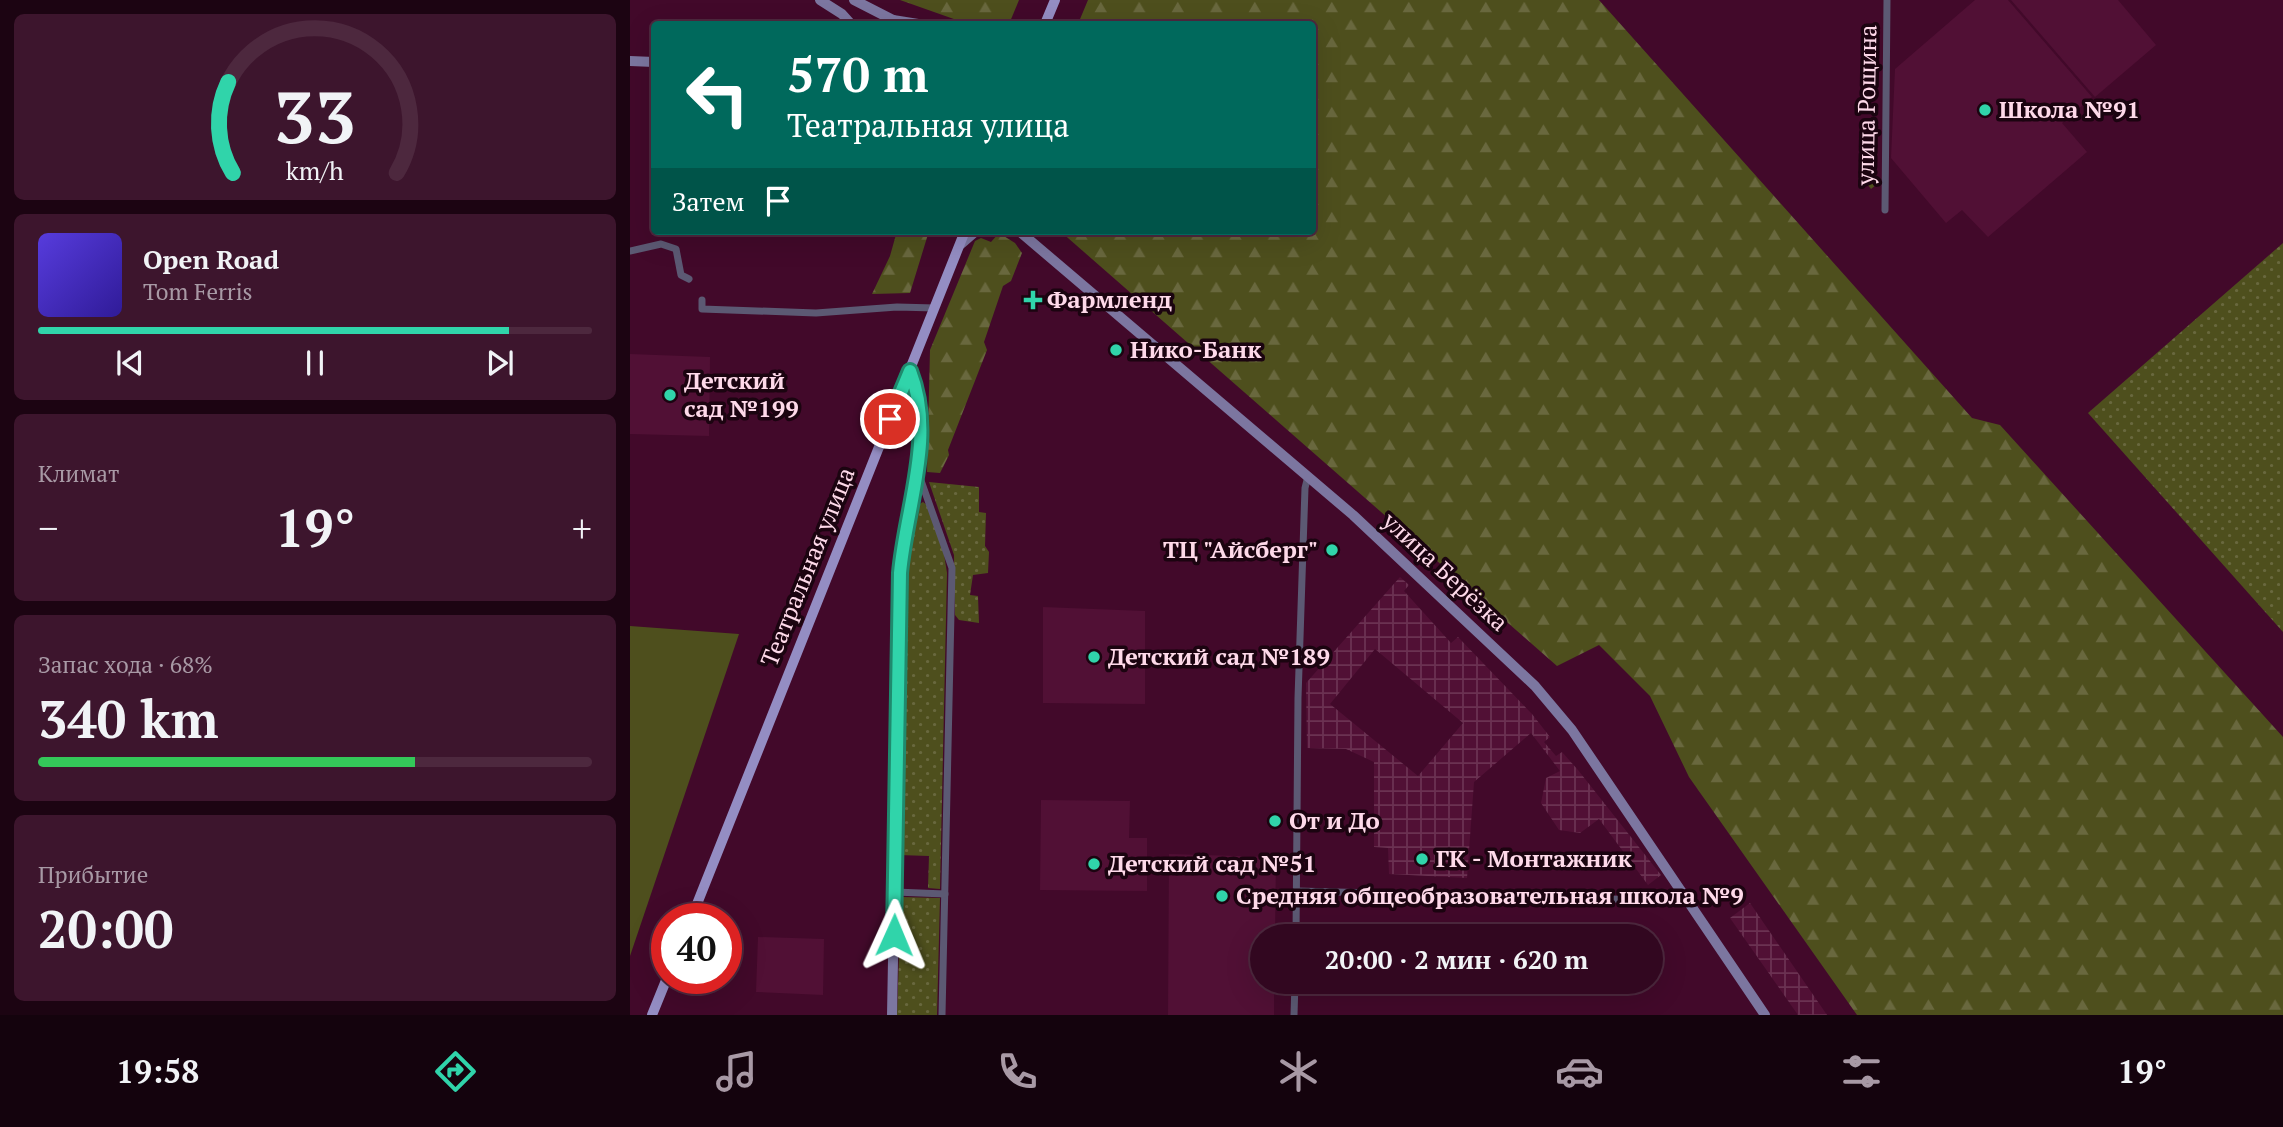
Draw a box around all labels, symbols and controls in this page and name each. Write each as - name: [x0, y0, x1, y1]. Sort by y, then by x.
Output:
- street label: улица Рощина: [1849, 24, 1883, 187]
- text: 570 m: [787, 41, 929, 106]
- icon: left: [672, 49, 763, 140]
- text: 33: [274, 67, 356, 164]
- place label: Школа №91: [1999, 93, 2140, 125]
- marker: Школа №91: [1977, 102, 1993, 118]
- text: Театральная улица: [787, 104, 1069, 146]
- text: km/h: [286, 154, 344, 187]
- icon: arrive: [759, 182, 797, 220]
- text: Затем: [672, 184, 745, 218]
- text: Open Road: [143, 242, 279, 276]
- text: Tom Ferris: [143, 276, 253, 307]
- place label: Фармленд: [1047, 283, 1172, 315]
- marker: Фармленд: [1025, 292, 1041, 308]
- place label: Нико-Банк: [1130, 333, 1262, 365]
- marker: Нико-Банк: [1108, 342, 1124, 358]
- icon: previous: [111, 344, 149, 382]
- icon: pause: [296, 344, 334, 382]
- icon: next: [481, 344, 519, 382]
- place label: Детский сад №199: [684, 364, 799, 424]
- marker: Детский сад №199: [662, 387, 678, 403]
- pin: [860, 389, 920, 449]
- icon: arrive: [871, 400, 909, 438]
- text: Климат: [38, 458, 119, 489]
- street label: Театральная улица: [753, 462, 862, 671]
- text: 19°: [275, 493, 355, 562]
- text: −: [38, 503, 58, 553]
- text: +: [572, 503, 592, 553]
- street label: улица Берёзка: [1375, 504, 1515, 638]
- place label: ТЦ "Айсберг": [1163, 533, 1318, 565]
- marker: ТЦ "Айсберг": [1324, 542, 1340, 558]
- place label: Детский сад №189: [1108, 640, 1330, 672]
- text: Запас хода · 68%: [38, 649, 213, 680]
- marker: Детский сад №189: [1086, 649, 1102, 665]
- text: 340 km: [38, 684, 219, 753]
- place label: От и До: [1289, 804, 1380, 836]
- marker: От и До: [1267, 813, 1283, 829]
- place label: ГК - Монтажник: [1436, 842, 1632, 874]
- place label: Детский сад №51: [1108, 847, 1316, 879]
- marker: ГК - Монтажник: [1414, 851, 1430, 867]
- marker: Детский сад №51: [1086, 856, 1102, 872]
- text: Прибытие: [38, 859, 148, 890]
- place label: Средняя общеобразовательная школа №9: [1236, 879, 1744, 911]
- marker: Средняя общеобразовательная школа №9: [1214, 888, 1230, 904]
- text: 20:00: [38, 894, 173, 963]
- position arrow: [857, 898, 931, 972]
- speed limit sign: 40: [651, 903, 742, 994]
- text: 20:00 · 2 мин · 620 m: [1325, 942, 1588, 976]
- icon: directions: [431, 1047, 480, 1096]
- icon: music: [712, 1047, 761, 1096]
- icon: phone: [993, 1047, 1042, 1096]
- icon: climate: [1274, 1047, 1323, 1096]
- icon: car: [1555, 1047, 1604, 1096]
- icon: filters: [1837, 1047, 1886, 1096]
- text: 19:58: [116, 1050, 199, 1092]
- text: 19°: [2118, 1050, 2167, 1092]

